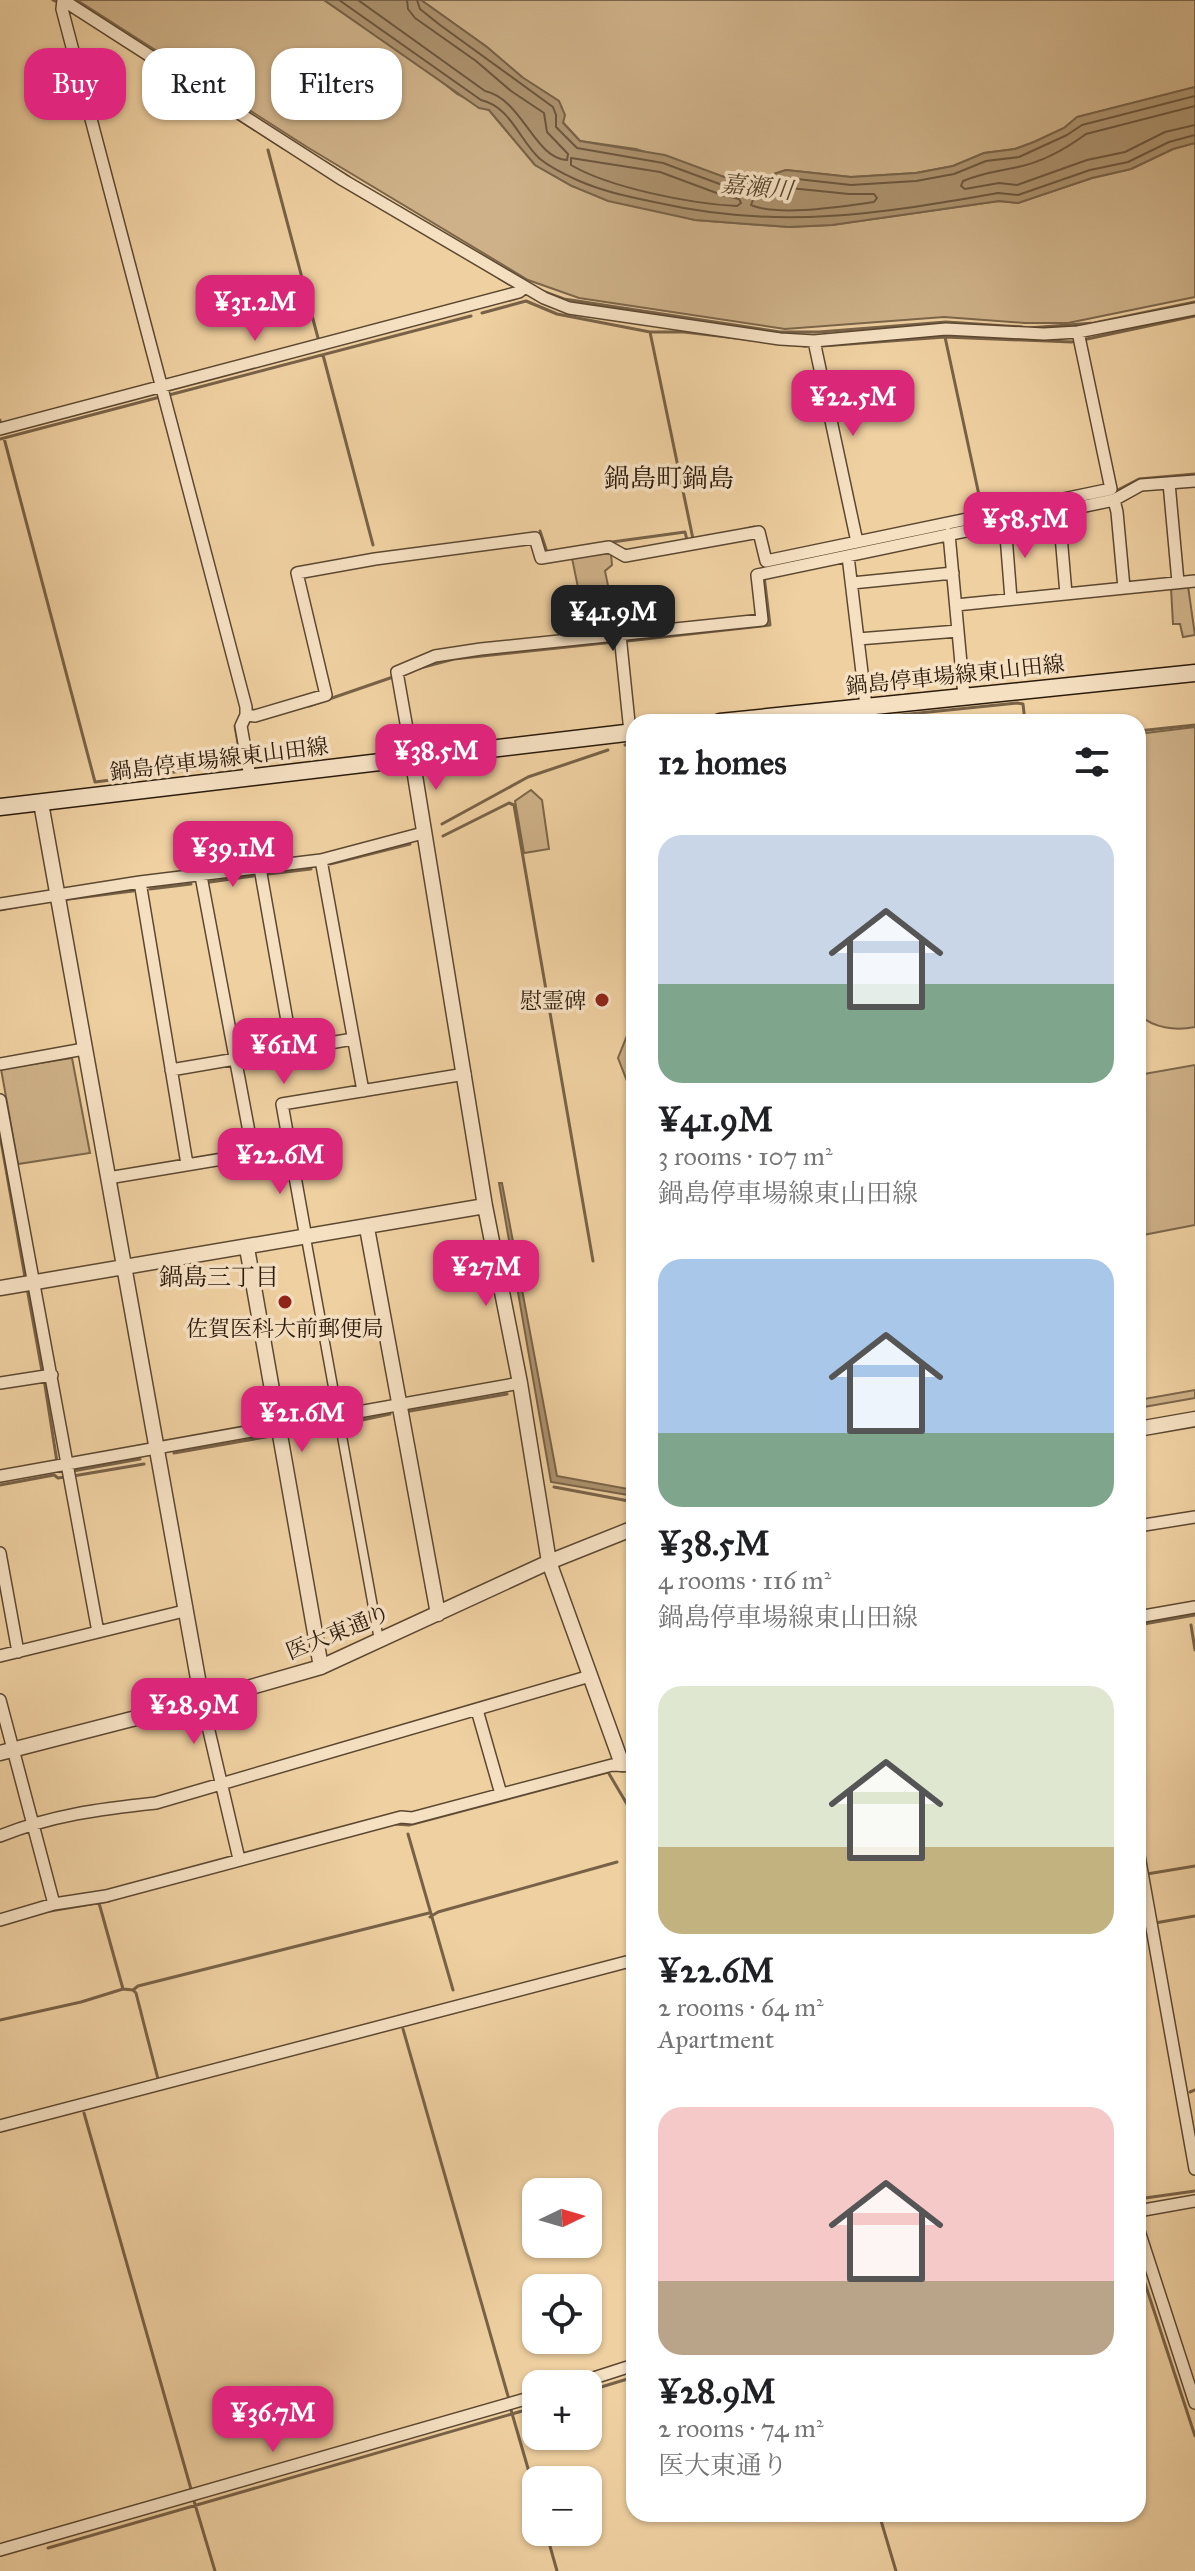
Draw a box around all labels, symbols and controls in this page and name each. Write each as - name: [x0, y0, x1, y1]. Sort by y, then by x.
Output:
- chip: Buy: [24, 48, 126, 120]
- chip: Rent: [142, 48, 255, 120]
- chip: Filters: [271, 48, 402, 120]
- water label: 嘉瀬川: [720, 168, 797, 206]
- pin: ¥31.2M: [190, 275, 320, 343]
- text: ¥31.2M: [214, 285, 296, 317]
- pin: ¥22.5M: [788, 370, 918, 438]
- text: ¥22.5M: [809, 380, 897, 412]
- district label: 鍋島町鍋島: [604, 462, 734, 494]
- pin: ¥58.5M: [960, 492, 1090, 560]
- text: ¥58.5M: [982, 502, 1068, 534]
- pin: ¥41.9M: [548, 585, 678, 653]
- text: ¥41.9M: [569, 595, 657, 627]
- street label: 鍋島停車場線東山田線: [844, 650, 1066, 700]
- pin: ¥38.5M: [371, 724, 501, 792]
- street label: 鍋島停車場線東山田線: [108, 732, 330, 786]
- text: ¥38.5M: [393, 734, 479, 766]
- icon: filters: [1070, 740, 1114, 784]
- text: 12 homes: [658, 742, 787, 783]
- pin: ¥39.1M: [168, 821, 298, 889]
- text: ¥39.1M: [191, 831, 275, 863]
- icon: home: [814, 887, 958, 1031]
- place label: 慰霊碑: [520, 987, 586, 1014]
- marker: 慰霊碑: [593, 991, 611, 1009]
- pin: ¥61M: [237, 1018, 331, 1086]
- text: ¥61M: [250, 1028, 318, 1060]
- text: ¥41.9M: [658, 1099, 773, 1140]
- pin: ¥22.6M: [215, 1128, 345, 1196]
- text: ¥22.6M: [236, 1138, 324, 1170]
- text: 3 rooms · 107 m²: [658, 1140, 833, 1172]
- text: 鍋島停車場線東山田線: [658, 1177, 918, 1209]
- pin: ¥27M: [439, 1240, 533, 1308]
- text: ¥27M: [451, 1250, 521, 1282]
- district label: 鍋島三丁目: [159, 1262, 279, 1292]
- marker: 佐賀医科大前郵便局: [276, 1293, 294, 1311]
- icon: home: [814, 1311, 958, 1455]
- place label: 佐賀医科大前郵便局: [186, 1315, 384, 1342]
- pin: ¥21.6M: [237, 1386, 367, 1454]
- text: ¥21.6M: [259, 1396, 345, 1428]
- text: ¥38.5M: [658, 1523, 769, 1564]
- text: 4 rooms · 116 m²: [658, 1564, 831, 1596]
- street label: 医大東通り: [282, 1599, 394, 1665]
- text: 鍋島停車場線東山田線: [658, 1601, 918, 1633]
- pin: ¥28.9M: [129, 1678, 259, 1746]
- text: ¥28.9M: [149, 1688, 239, 1720]
- icon: home: [814, 1738, 958, 1882]
- text: ¥22.6M: [658, 1950, 774, 1991]
- text: 2 rooms · 64 m²: [658, 1991, 824, 2023]
- text: Apartment: [658, 2023, 774, 2055]
- icon: home: [814, 2159, 958, 2303]
- north arrow: [522, 2178, 602, 2258]
- map controls: [522, 2178, 602, 2546]
- button: locate: [522, 2274, 602, 2354]
- button: +: [522, 2370, 602, 2450]
- text: ¥28.9M: [658, 2371, 776, 2412]
- pin: ¥36.7M: [208, 2386, 338, 2454]
- text: ¥36.7M: [230, 2396, 316, 2428]
- text: 2 rooms · 74 m²: [658, 2412, 824, 2444]
- text: 医大東通り: [658, 2449, 788, 2481]
- button: −: [522, 2466, 602, 2546]

